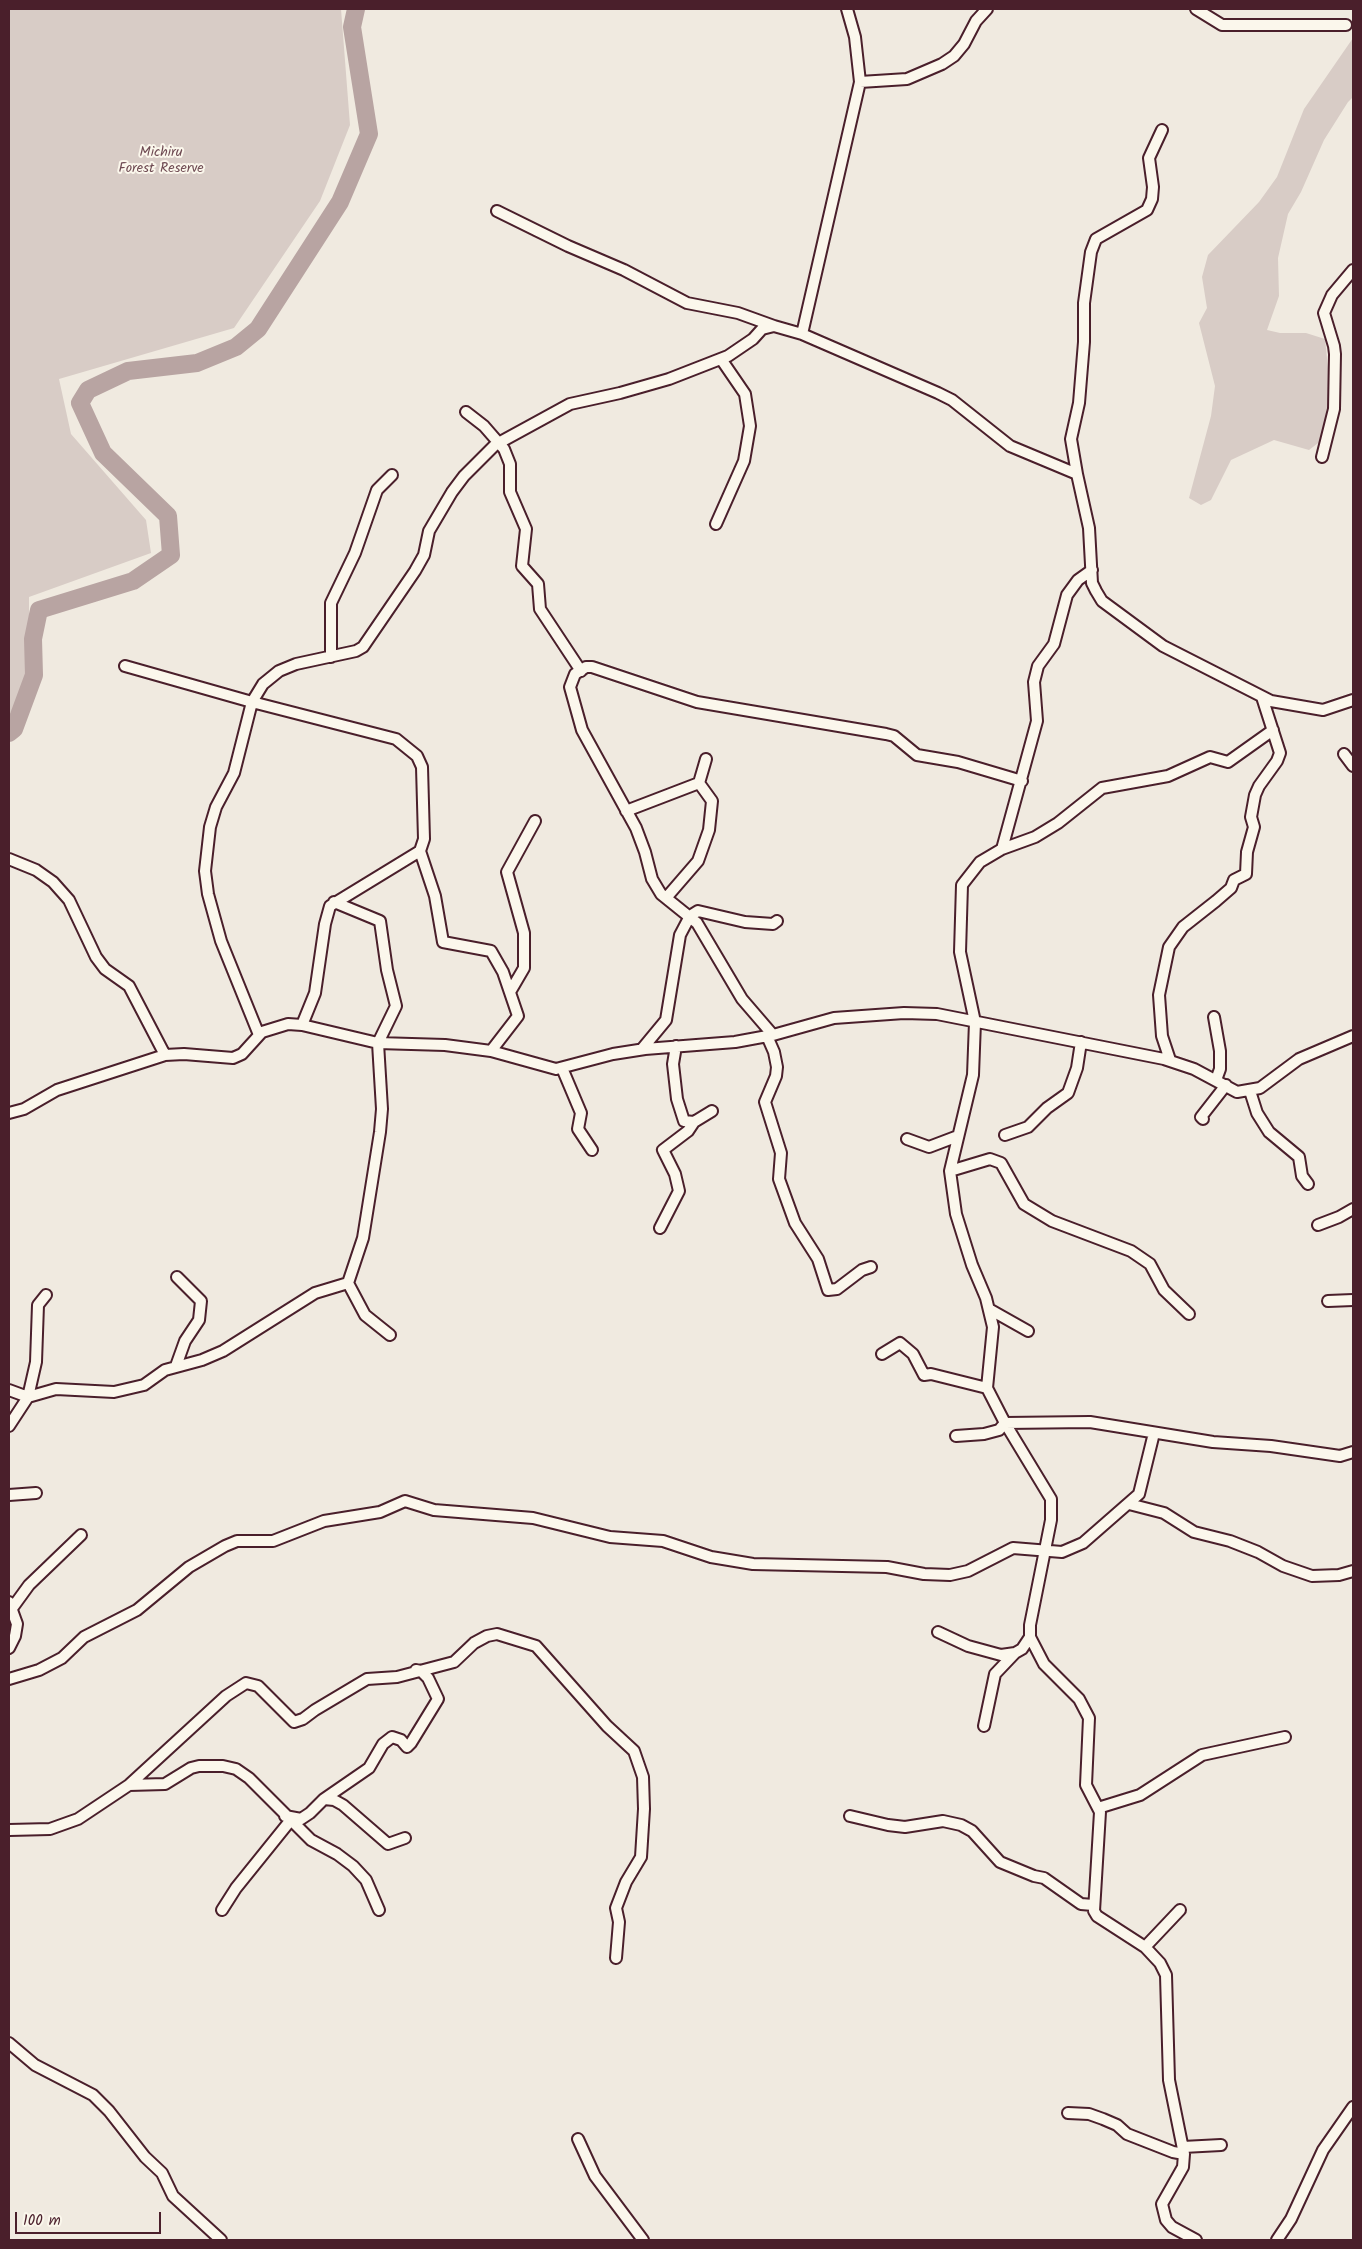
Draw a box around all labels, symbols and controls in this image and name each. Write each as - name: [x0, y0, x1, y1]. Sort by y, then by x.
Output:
- park label: Michiru Forest Reserve: [118, 146, 204, 178]
- scale bar: [18, 2202, 164, 2234]
- text: 100 m: [23, 2209, 61, 2233]

